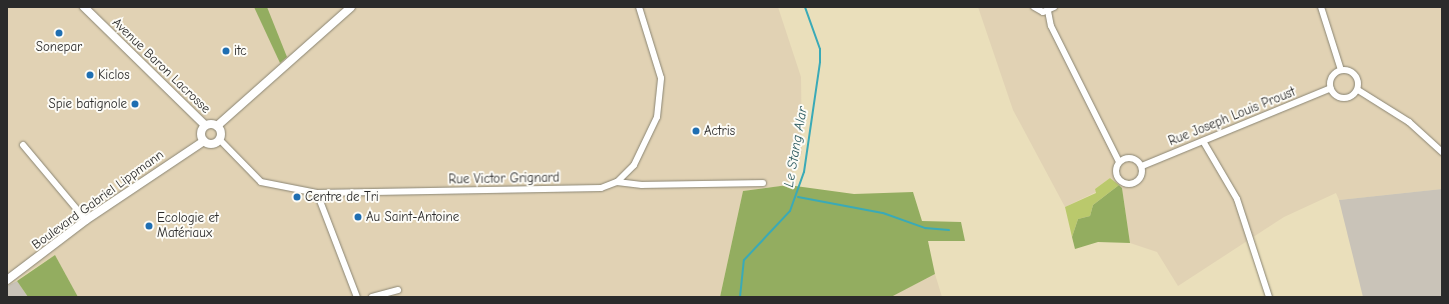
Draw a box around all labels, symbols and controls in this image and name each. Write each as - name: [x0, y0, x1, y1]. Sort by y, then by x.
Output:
- street label: Avenue Baron Lacrosse: [109, 15, 213, 117]
- marker: Sonepar: [54, 28, 64, 38]
- place label: Sonepar: [36, 39, 82, 55]
- place label: itc: [234, 43, 247, 59]
- marker: itc: [221, 46, 231, 56]
- place label: Kiclos: [98, 67, 130, 83]
- marker: Kiclos: [85, 70, 95, 80]
- street label: Rue Joseph Louis Proust: [1166, 84, 1298, 150]
- place label: Spie batignole: [48, 96, 127, 112]
- marker: Spie batignole: [130, 99, 140, 109]
- water label: Le Stang Alar: [781, 105, 811, 189]
- place label: Actris: [704, 123, 735, 139]
- marker: Actris: [691, 126, 701, 136]
- street label: Boulevard Gabriel Lippmann: [29, 147, 167, 253]
- street label: Rue Victor Grignard: [448, 170, 560, 188]
- place label: Centre de Tri: [305, 189, 379, 205]
- marker: Centre de Tri: [292, 192, 302, 202]
- place label: Au Saint-Antoine: [366, 209, 459, 225]
- place label: Ecologie et Matériaux: [157, 211, 219, 242]
- marker: Au Saint-Antoine: [353, 212, 363, 222]
- marker: Ecologie et Matériaux: [144, 221, 154, 231]

